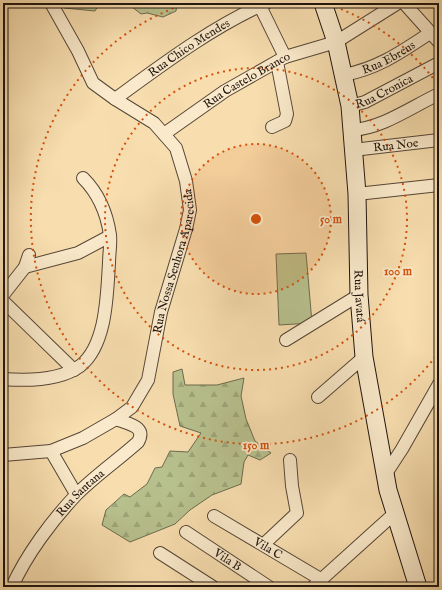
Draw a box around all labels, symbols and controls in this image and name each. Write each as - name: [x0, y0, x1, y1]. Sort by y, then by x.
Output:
- street label: Rua Chico Mendes: [145, 15, 232, 80]
- street label: Rua Ebreus: [360, 37, 418, 77]
- street label: Rua Castelo Branco: [200, 48, 292, 112]
- street label: Rua Cronica: [354, 70, 416, 112]
- street label: Rua Noe: [372, 135, 419, 155]
- street label: Rua Nossa Senhora Aparecida: [150, 188, 198, 335]
- centre of rings: [249, 212, 263, 226]
- text: 50 m: [320, 212, 343, 227]
- text: 100 m: [384, 264, 413, 279]
- street label: Rua Javatá: [350, 270, 369, 324]
- text: 150 m: [243, 438, 270, 453]
- street label: Rua Santana: [53, 465, 108, 520]
- street label: Vila C: [250, 533, 286, 563]
- street label: Vila B: [210, 544, 244, 574]

